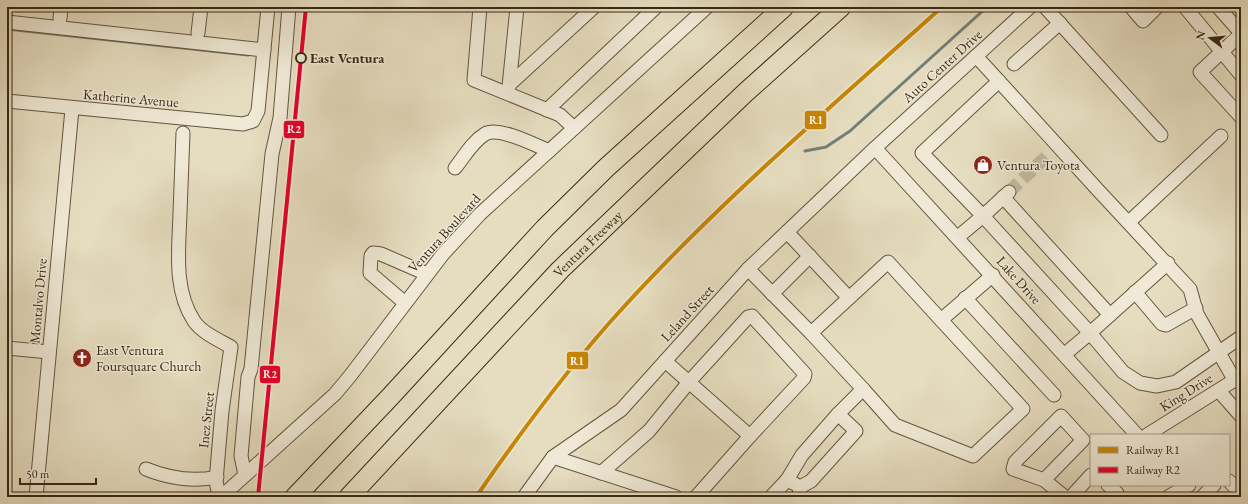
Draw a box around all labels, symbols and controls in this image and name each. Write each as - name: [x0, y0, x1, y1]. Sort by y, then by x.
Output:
- north arrow: [1190, 18, 1230, 58]
- street label: Auto Center Drive: [898, 25, 986, 107]
- text: N: [1192, 29, 1208, 41]
- place label: East Ventura: [310, 49, 385, 67]
- marker: East Ventura: [295, 52, 307, 64]
- street label: Katherine Avenue: [82, 85, 180, 111]
- line badge: R1: [804, 110, 827, 130]
- text: R1: [809, 113, 823, 127]
- line badge: R2: [283, 120, 305, 139]
- text: R2: [287, 122, 301, 136]
- shop icon: Ventura Toyota: [972, 154, 994, 176]
- place label: Ventura Toyota: [997, 156, 1080, 174]
- street label: Ventura Boulevard: [404, 189, 485, 276]
- street label: Ventura Freeway: [549, 206, 627, 281]
- street label: Lake Drive: [993, 252, 1046, 308]
- street label: Montalvo Drive: [25, 257, 51, 344]
- street label: Leland Street: [657, 280, 718, 345]
- place label: East Ventura Foursquare Church: [96, 341, 202, 375]
- church icon: East Ventura Foursquare Church: [71, 347, 93, 369]
- line badge: R1: [566, 351, 589, 370]
- text: R1: [570, 354, 584, 368]
- line badge: R2: [259, 365, 281, 384]
- text: R2: [263, 367, 277, 381]
- street label: King Drive: [1156, 368, 1216, 415]
- street label: Inez Street: [194, 390, 218, 449]
- legend: [1090, 434, 1230, 486]
- text: Railway R1: [1126, 442, 1180, 458]
- scale bar: [20, 460, 96, 486]
- text: Railway R2: [1126, 462, 1180, 478]
- text: 50 m: [26, 466, 50, 482]

